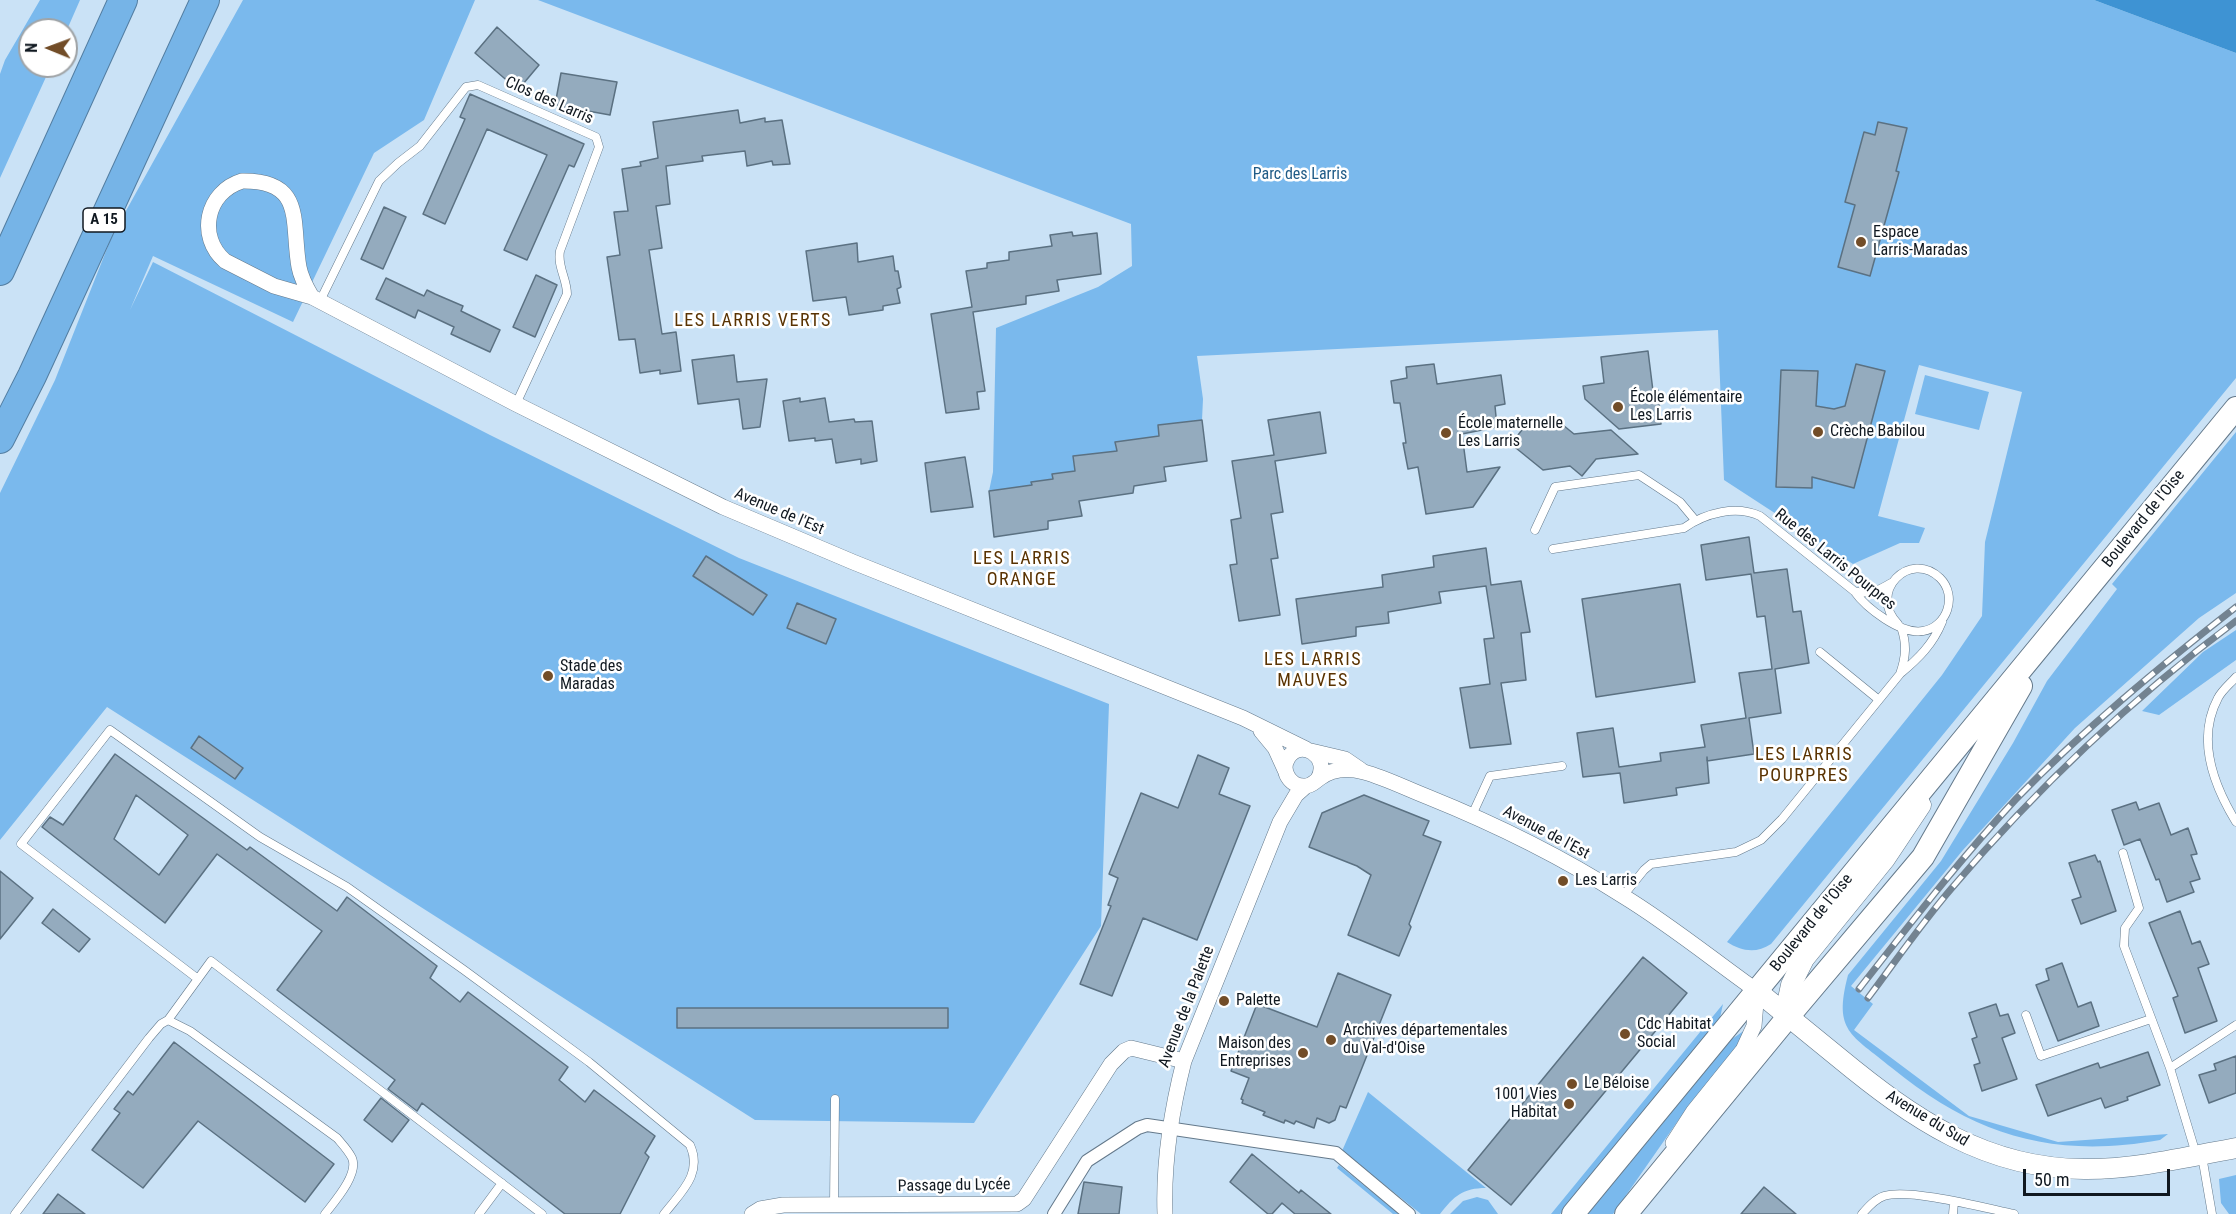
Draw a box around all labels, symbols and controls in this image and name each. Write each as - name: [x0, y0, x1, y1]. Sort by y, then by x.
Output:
- north arrow: [18, 18, 78, 78]
- text: N: [22, 43, 41, 53]
- street label: Clos des Larris: [502, 73, 596, 129]
- park label: Parc des Larris: [1253, 165, 1347, 185]
- road number: A 15: [83, 208, 125, 232]
- place label: Espace Larris-Maradas: [1873, 223, 1968, 261]
- marker: Espace Larris-Maradas: [1854, 235, 1868, 249]
- district label: LES LARRIS VERTS: [674, 310, 832, 332]
- place label: École élémentaire Les Larris: [1630, 388, 1742, 426]
- marker: École élémentaire Les Larris: [1611, 400, 1625, 414]
- place label: École maternelle Les Larris: [1458, 414, 1563, 452]
- place label: Crèche Babilou: [1830, 422, 1925, 442]
- marker: Crèche Babilou: [1811, 425, 1825, 439]
- marker: École maternelle Les Larris: [1439, 426, 1453, 440]
- street label: Boulevard de l'Oise: [2099, 466, 2189, 572]
- street label: Avenue de l'Est: [731, 485, 827, 539]
- street label: Rue des Larris Pourpres: [1771, 505, 1899, 615]
- district label: LES LARRIS ORANGE: [973, 548, 1071, 590]
- district label: LES LARRIS MAUVES: [1264, 649, 1362, 692]
- place label: Stade des Maradas: [560, 657, 623, 695]
- marker: Stade des Maradas: [541, 669, 555, 683]
- district label: LES LARRIS POURPRES: [1755, 744, 1853, 786]
- street label: Avenue de l'Est: [1499, 802, 1593, 864]
- street label: Boulevard de l'Oise: [1767, 870, 1857, 976]
- place label: Les Larris: [1575, 871, 1637, 891]
- marker: Les Larris: [1556, 874, 1570, 888]
- street label: Avenue de la Palette: [1155, 944, 1219, 1070]
- place label: Palette: [1236, 991, 1281, 1011]
- marker: Palette: [1217, 994, 1231, 1008]
- place label: Cdc Habitat Social: [1637, 1015, 1711, 1053]
- place label: Archives départementales du Val-d'Oise: [1343, 1021, 1508, 1059]
- marker: Cdc Habitat Social: [1618, 1027, 1632, 1041]
- marker: Archives départementales du Val-d'Oise: [1324, 1033, 1338, 1047]
- place label: Maison des Entreprises: [1218, 1034, 1291, 1072]
- marker: Maison des Entreprises: [1296, 1046, 1310, 1060]
- place label: Le Béloise: [1584, 1074, 1649, 1094]
- marker: Le Béloise: [1565, 1077, 1579, 1091]
- place label: 1001 Vies Habitat: [1494, 1085, 1557, 1123]
- street label: Avenue du Sud: [1882, 1087, 1972, 1151]
- marker: 1001 Vies Habitat: [1562, 1097, 1576, 1111]
- scale bar: [2026, 1157, 2173, 1195]
- text: 50 m: [2034, 1169, 2069, 1190]
- street label: Passage du Lycée: [898, 1175, 1010, 1197]

